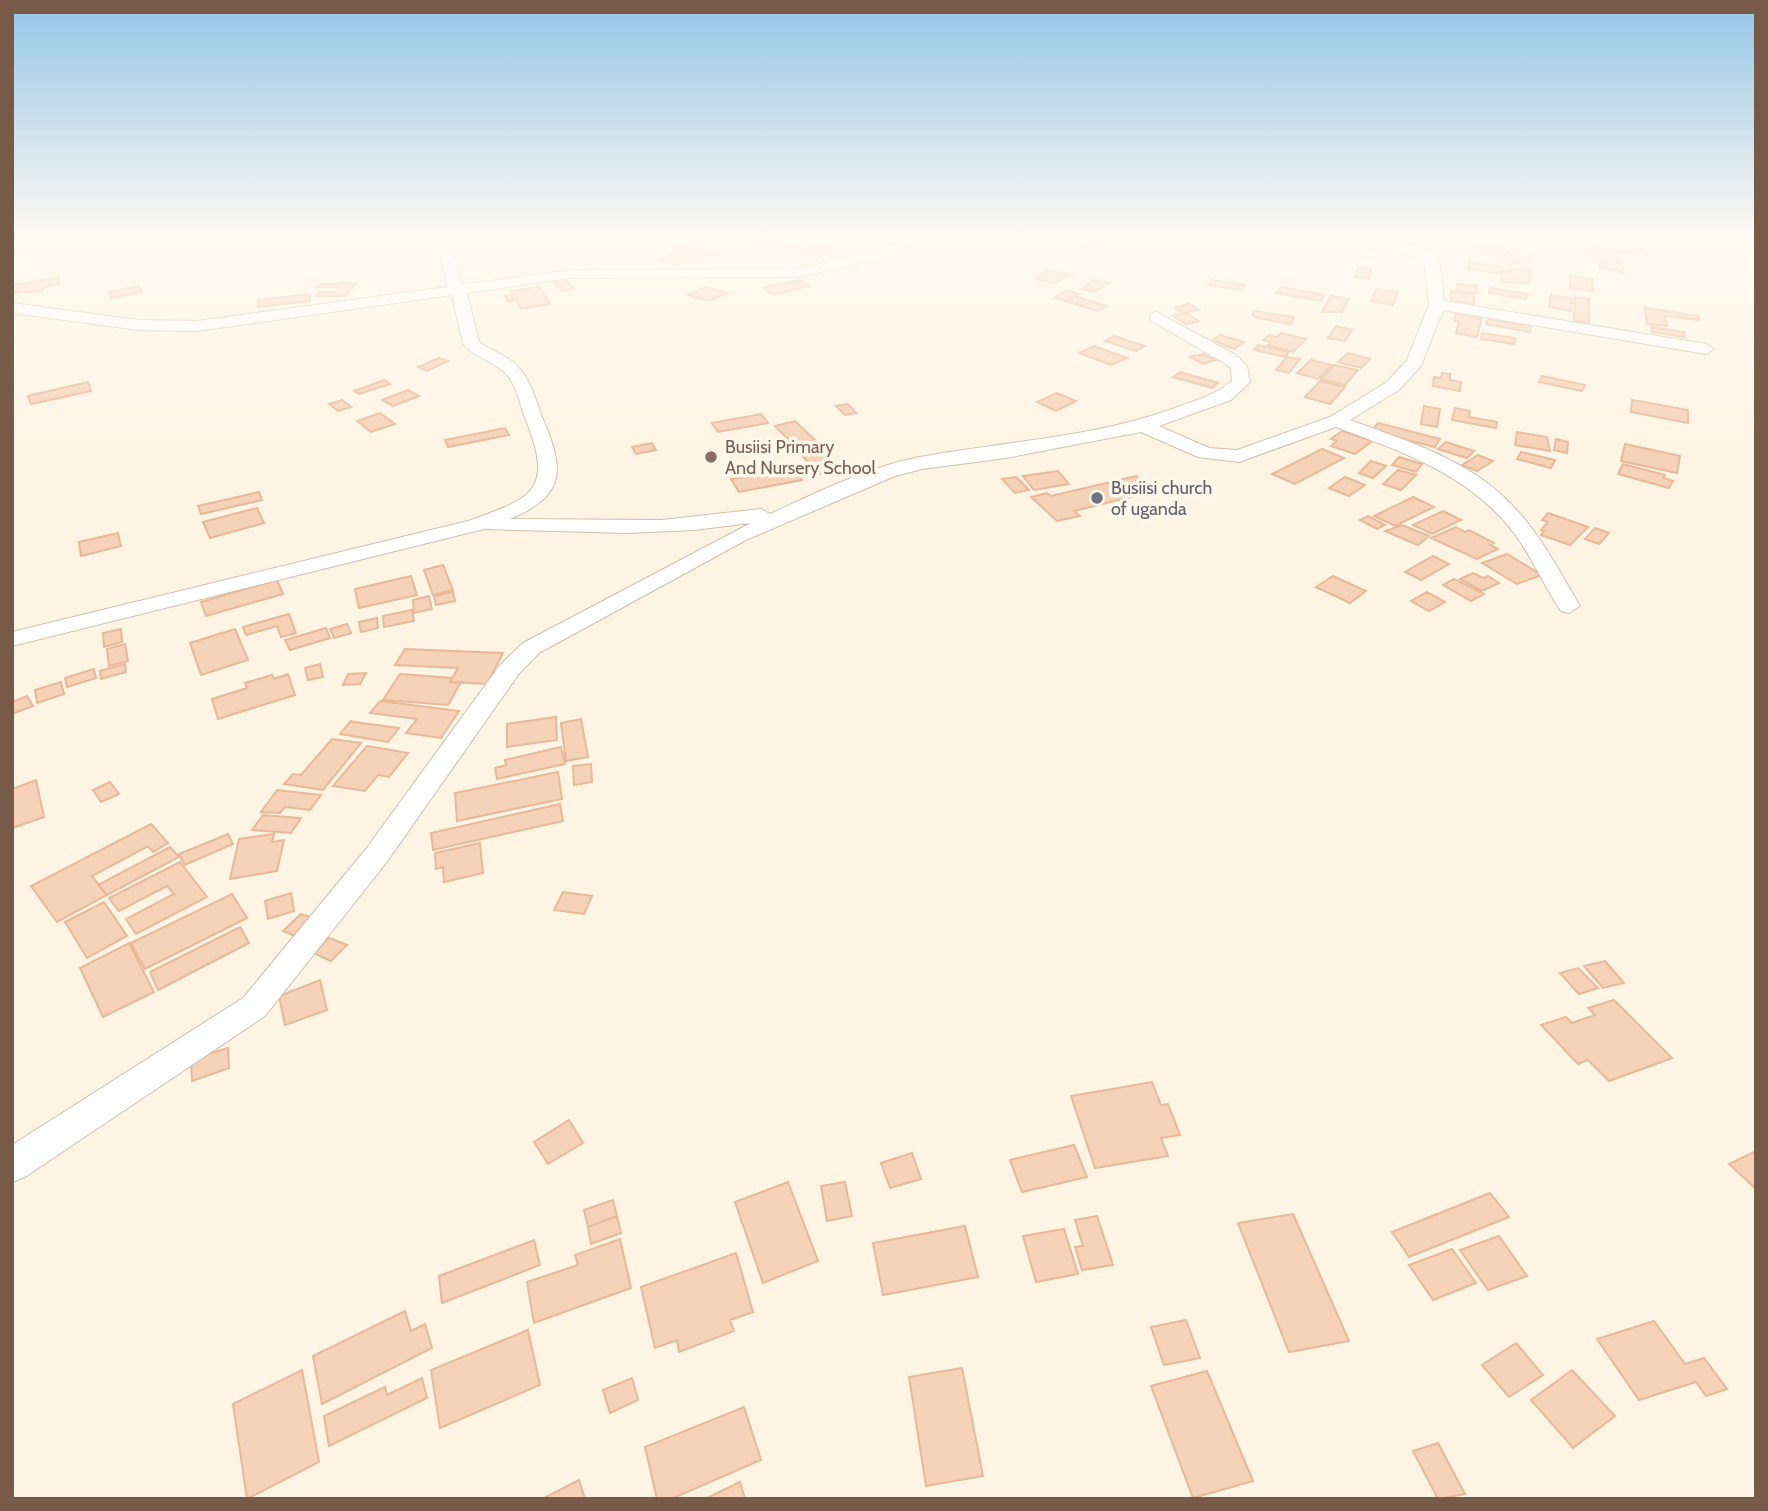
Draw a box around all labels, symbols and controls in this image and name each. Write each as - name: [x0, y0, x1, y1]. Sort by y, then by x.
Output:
- place label: Busiisi Primary And Nursery School: [725, 436, 877, 479]
- marker: Busiisi Primary And Nursery School: [703, 449, 719, 465]
- place label: Busiisi church of uganda: [1111, 477, 1212, 520]
- marker: Busiisi church of uganda: [1089, 490, 1105, 506]

